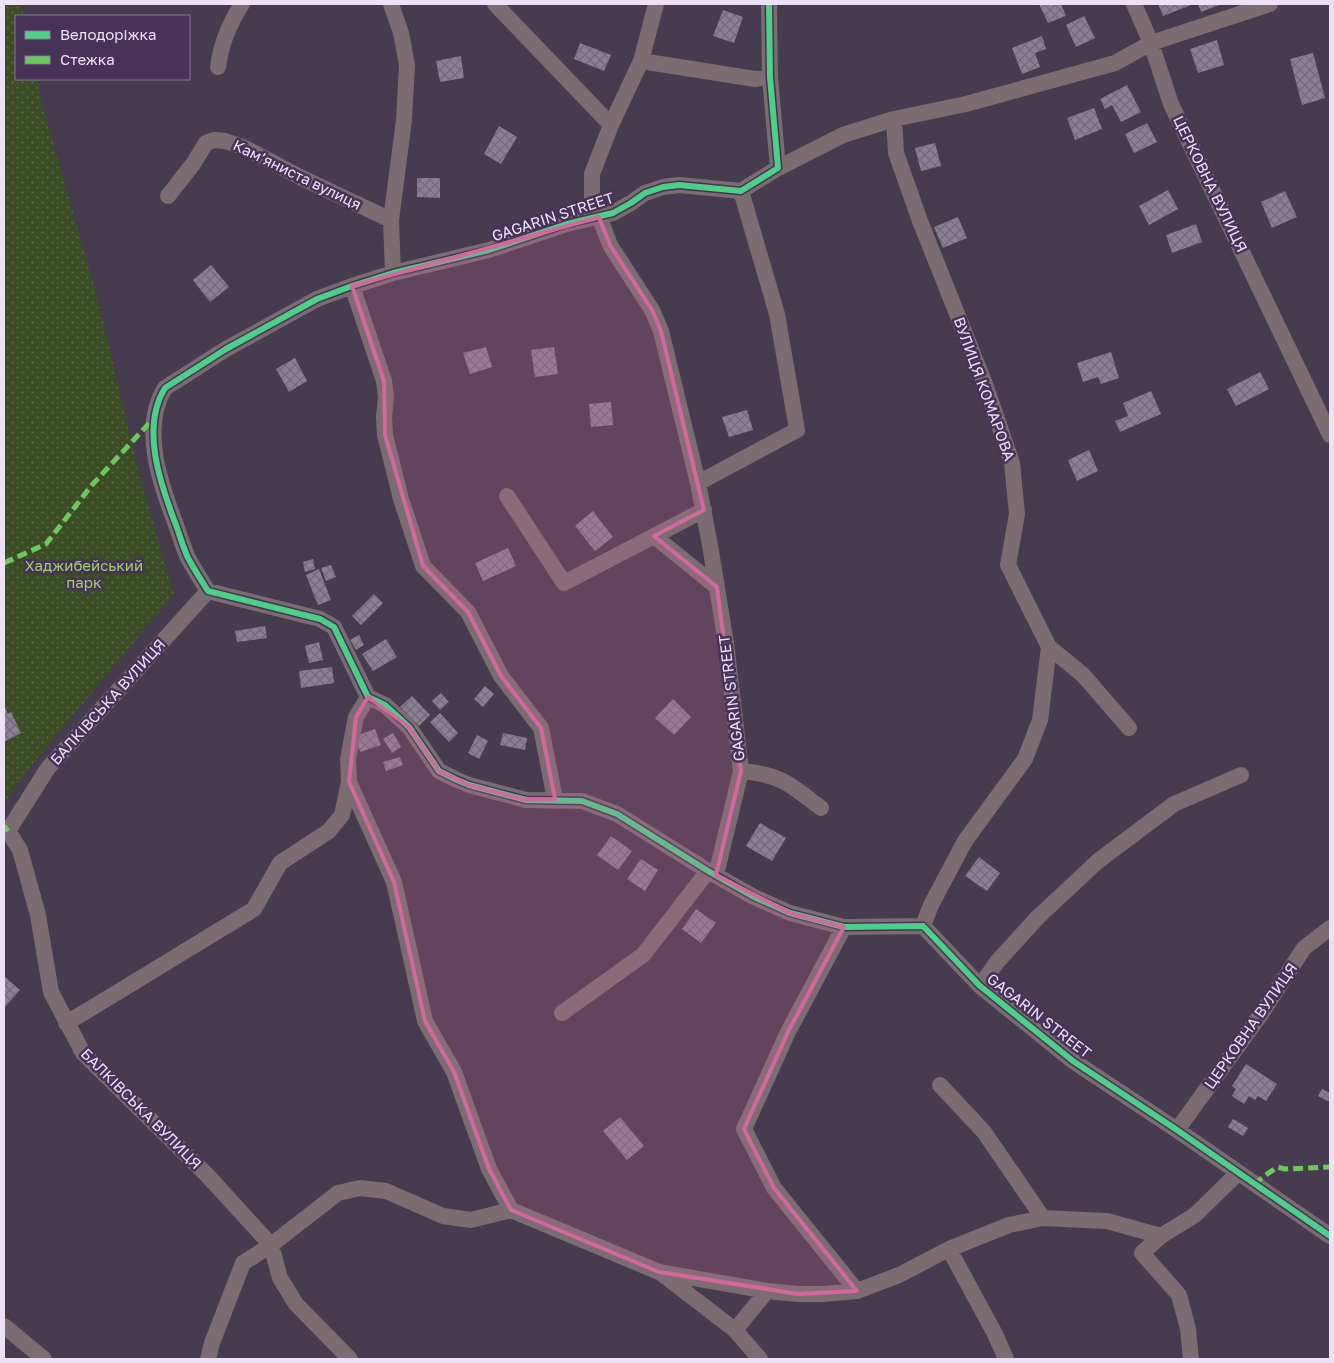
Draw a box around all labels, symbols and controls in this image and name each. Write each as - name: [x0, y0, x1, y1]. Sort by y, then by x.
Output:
- legend: [15, 15, 190, 80]
- text: Велодоріжка: [60, 25, 157, 43]
- text: Стежка: [60, 50, 115, 68]
- street label: ЦЕРКОВНА ВУЛИЦЯ: [1170, 112, 1252, 255]
- street label: Камʼяниста вулиця: [230, 135, 364, 213]
- street label: GAGARIN STREET: [489, 188, 616, 244]
- street label: ВУЛИЦЯ КОМАРОВА: [951, 314, 1019, 463]
- park label: Хаджибейський парк: [25, 556, 143, 591]
- street label: GAGARIN STREET: [714, 634, 748, 762]
- street label: БАЛКІВСЬКА ВУЛИЦЯ: [46, 635, 169, 768]
- street label: ЦЕРКОВНА ВУЛИЦЯ: [1200, 959, 1300, 1092]
- street label: GAGARIN STREET: [984, 969, 1095, 1061]
- street label: БАЛКІВСЬКА ВУЛИЦЯ: [78, 1044, 206, 1172]

